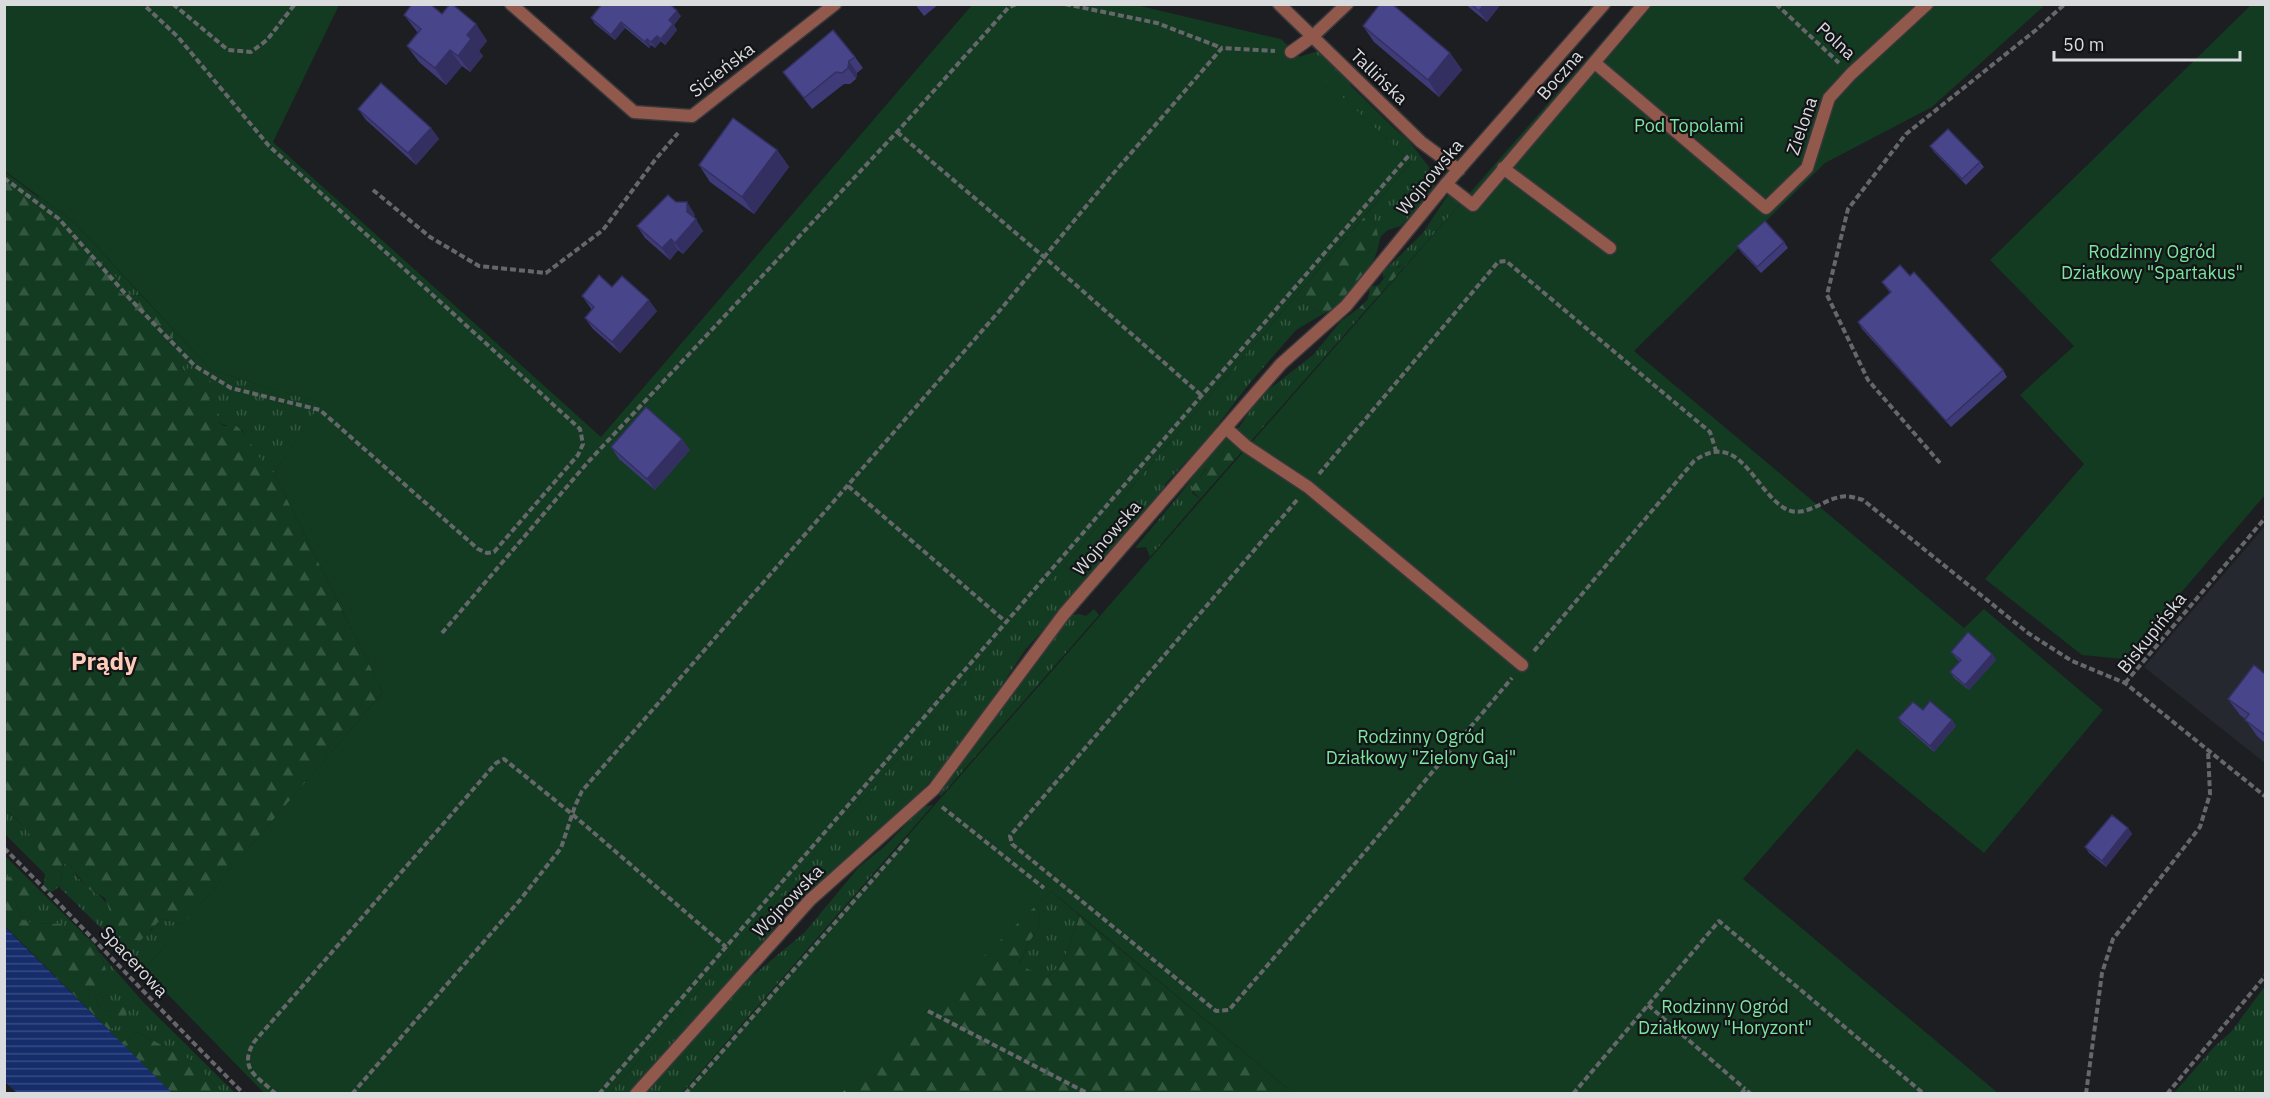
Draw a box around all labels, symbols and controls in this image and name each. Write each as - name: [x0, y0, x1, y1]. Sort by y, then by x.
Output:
- street label: Polna: [1812, 17, 1861, 65]
- scale bar: [2054, 24, 2240, 62]
- text: 50 m: [2063, 33, 2105, 56]
- street label: Sicieńska: [685, 37, 759, 102]
- street label: Tallińska: [1346, 44, 1413, 110]
- street label: Boczna: [1532, 45, 1588, 105]
- street label: Zielona: [1781, 94, 1822, 158]
- park label: Pod Topolami: [1634, 114, 1744, 137]
- street label: Wojnowska: [1391, 134, 1468, 219]
- park label: Rodzinny Ogród Działkowy "Spartakus": [2061, 240, 2243, 284]
- street label: Wojnowska: [1068, 495, 1146, 580]
- street label: Biskupińska: [2112, 587, 2191, 678]
- district label: Prądy: [71, 645, 137, 677]
- park label: Rodzinny Ogród Działkowy "Zielony Gaj": [1326, 725, 1516, 769]
- street label: Wojnowska: [747, 859, 828, 942]
- street label: Spacerowa: [96, 921, 173, 1002]
- park label: Rodzinny Ogród Działkowy "Horyzont": [1638, 995, 1812, 1039]

